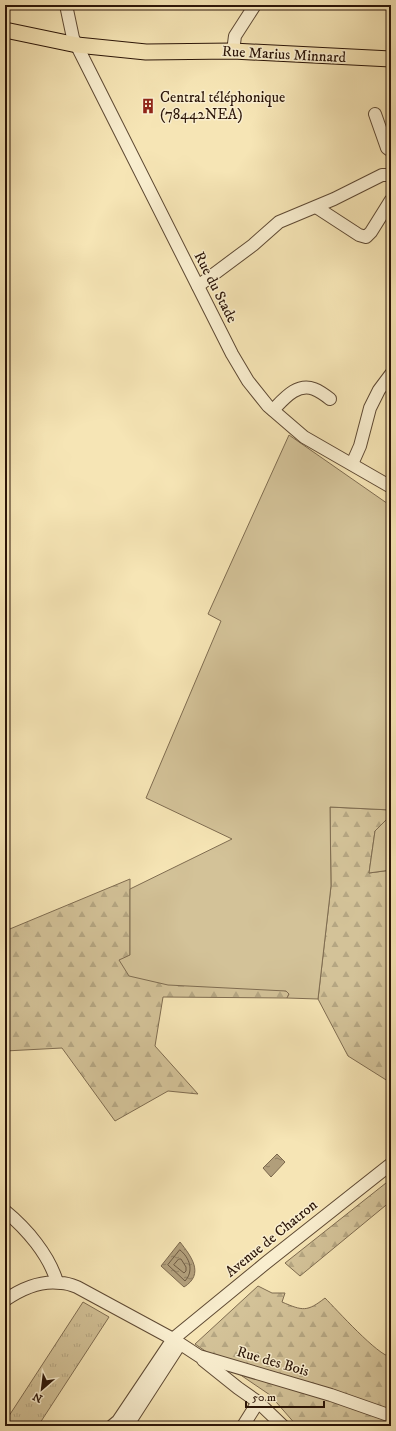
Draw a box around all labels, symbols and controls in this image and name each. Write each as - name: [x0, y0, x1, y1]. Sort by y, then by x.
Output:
- street label: Rue Marius Minnard: [221, 42, 347, 67]
- place label: Central téléphonique (78442NEA): [160, 88, 285, 124]
- building icon: Central téléphonique (78442NEA): [139, 97, 157, 115]
- street label: Rue du Stade: [190, 248, 242, 326]
- street label: Avenue de Chatron: [221, 1195, 321, 1281]
- street label: Rue des Bois: [235, 1342, 311, 1381]
- north arrow: [22, 1369, 62, 1409]
- scale bar: [246, 1383, 324, 1409]
- text: N: [31, 1389, 45, 1405]
- text: 50 m: [252, 1390, 276, 1405]

